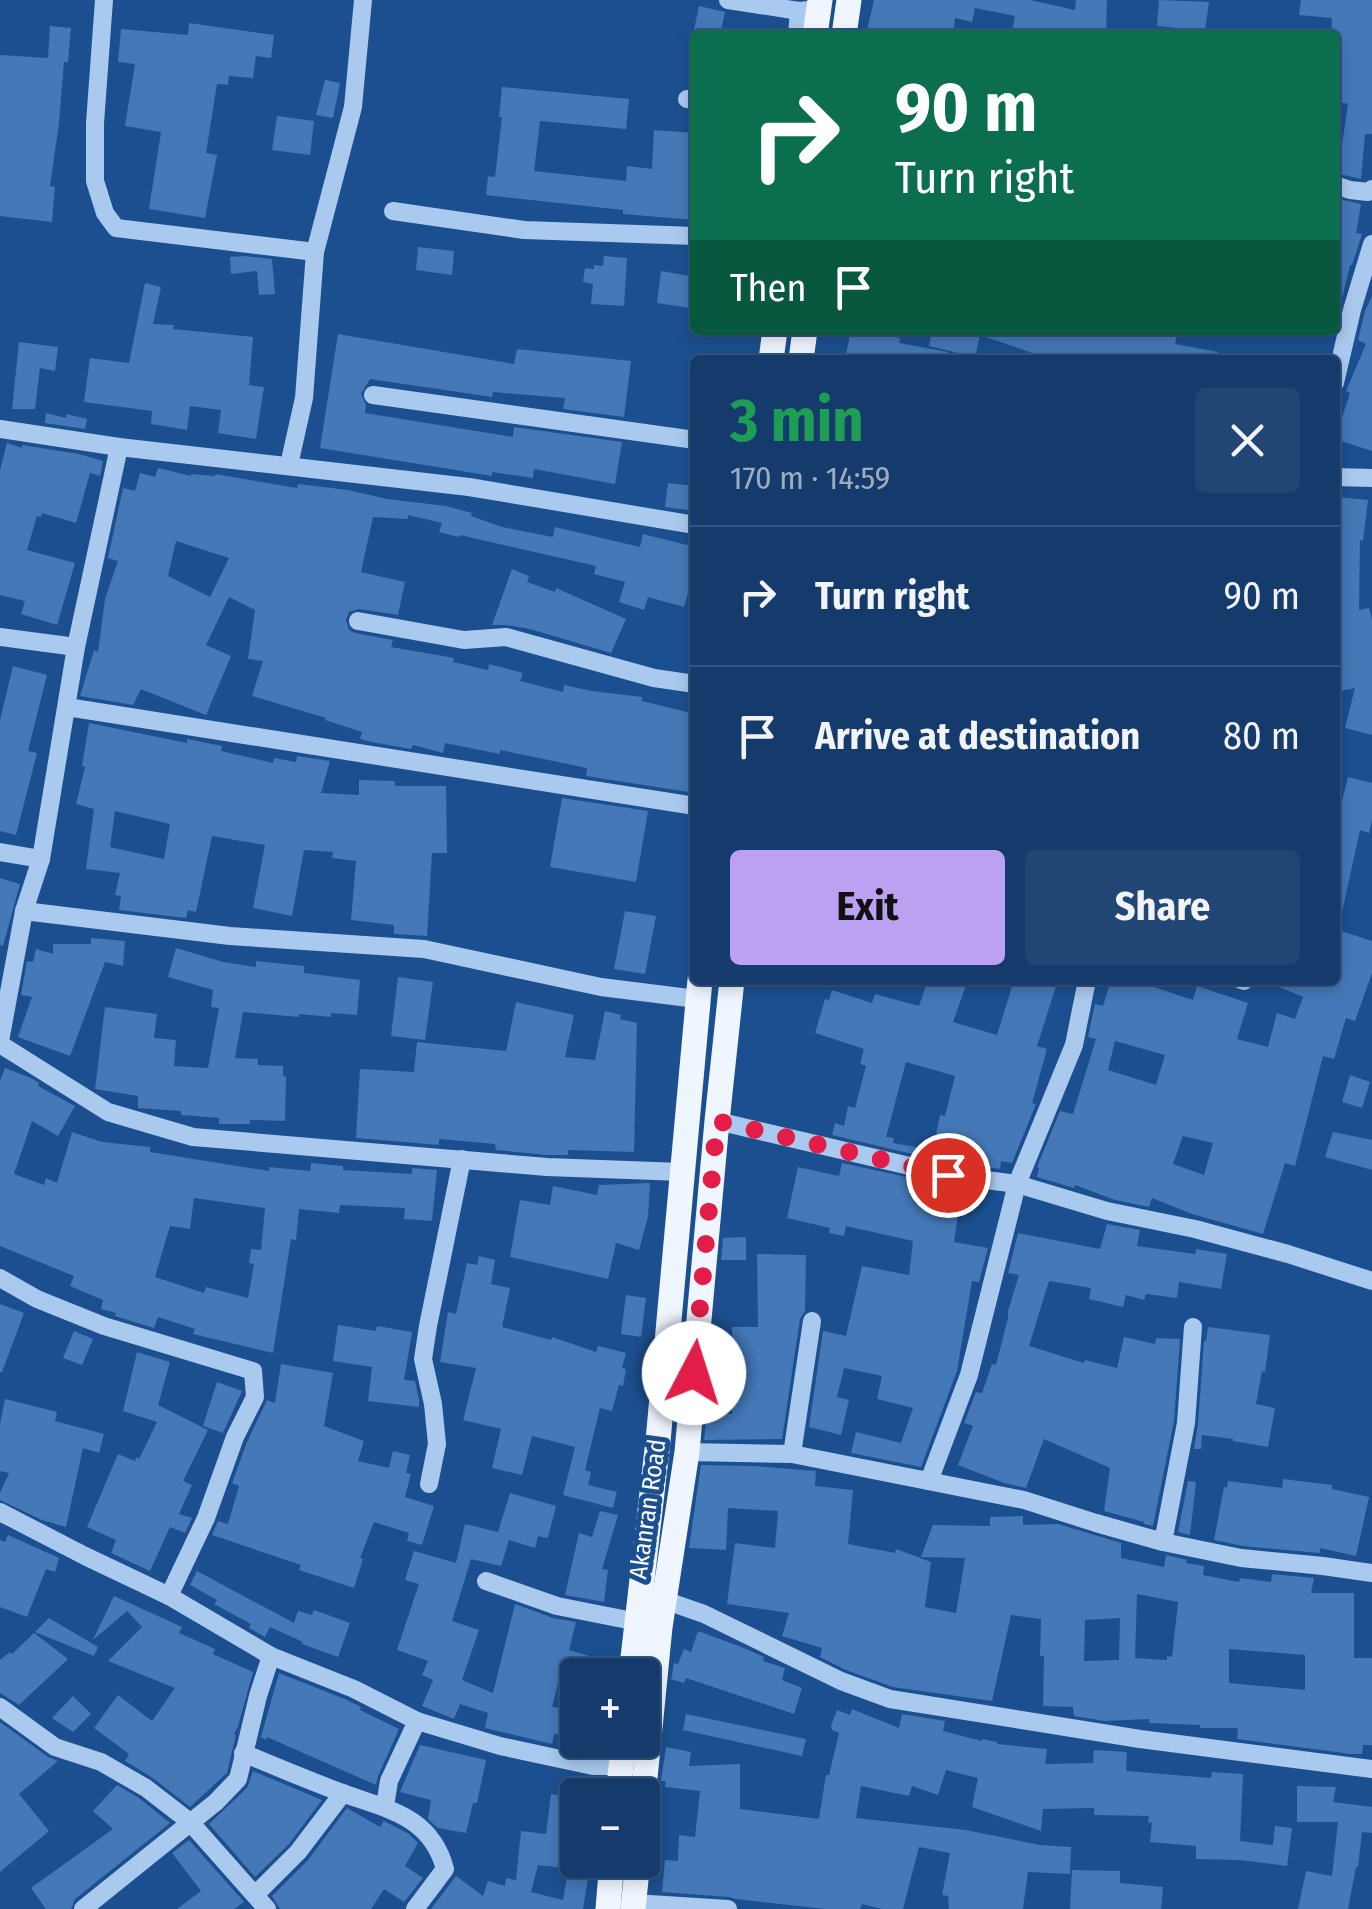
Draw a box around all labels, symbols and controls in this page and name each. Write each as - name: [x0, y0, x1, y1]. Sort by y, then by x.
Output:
- text: 90 m: [895, 66, 1037, 150]
- icon: right: [730, 70, 860, 200]
- text: Turn right: [895, 151, 1074, 205]
- icon: arrive: [826, 260, 881, 315]
- text: Then: [730, 265, 806, 311]
- text: 3 min: [730, 385, 864, 457]
- button: close: [1195, 388, 1300, 493]
- text: 170 m · 14:59: [730, 459, 890, 497]
- icon: right: [730, 569, 785, 624]
- text: Turn right: [815, 573, 969, 619]
- text: 90 m: [1224, 573, 1300, 619]
- icon: arrive: [730, 709, 785, 764]
- text: Arrive at destination: [815, 713, 1140, 759]
- text: 80 m: [1223, 713, 1300, 759]
- button: Exit: [730, 850, 1005, 965]
- button: Share: [1025, 850, 1300, 965]
- pin: [906, 1133, 991, 1218]
- icon: arrive: [921, 1148, 976, 1203]
- position arrow: [642, 1321, 746, 1425]
- street label: Akanran Road: [623, 1437, 673, 1581]
- map controls: [560, 1658, 660, 1878]
- button: +: [560, 1658, 660, 1758]
- button: −: [560, 1778, 660, 1878]

